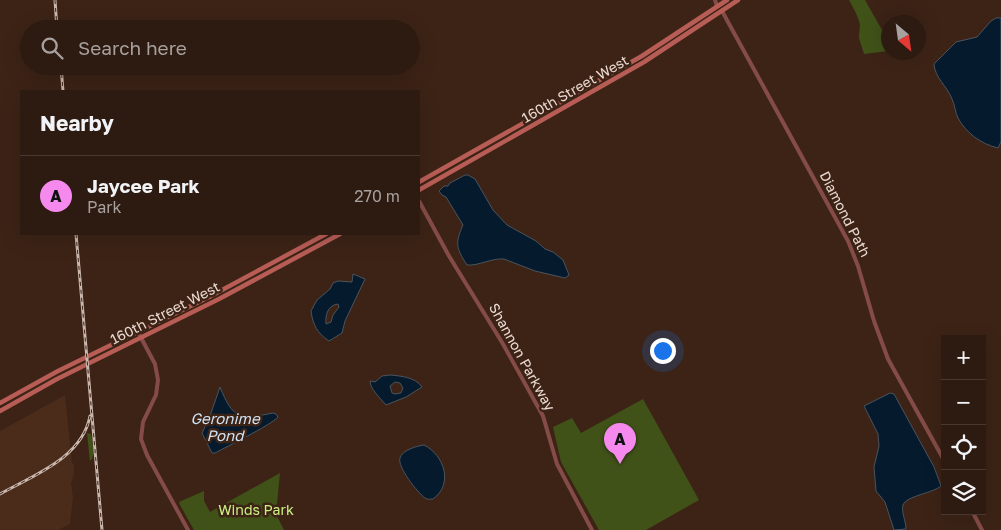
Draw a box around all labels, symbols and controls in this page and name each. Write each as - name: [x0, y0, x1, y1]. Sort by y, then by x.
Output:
- north arrow: [881, 15, 926, 60]
- search box: [20, 20, 420, 75]
- icon: search: [38, 34, 66, 62]
- text: Search here: [78, 36, 187, 59]
- street label: 160th Street West: [518, 51, 631, 126]
- text: Nearby: [40, 110, 114, 136]
- street label: Diamond Path: [817, 168, 874, 260]
- text: Jaycee Park: [87, 174, 200, 197]
- text: A: [50, 186, 62, 206]
- text: 270 m: [354, 186, 400, 206]
- text: Park: [87, 197, 122, 217]
- street label: 160th Street West: [107, 278, 222, 348]
- street label: Shannon Parkway: [486, 300, 559, 414]
- map controls: [941, 335, 986, 515]
- button: +: [941, 335, 986, 380]
- your location: [650, 338, 676, 364]
- button: −: [941, 380, 986, 425]
- water label: Geronime Pond: [190, 409, 261, 444]
- pin: A: [604, 423, 636, 464]
- button: locate: [941, 425, 986, 470]
- button: layers: [941, 470, 986, 515]
- park label: Winds Park: [218, 501, 294, 518]

